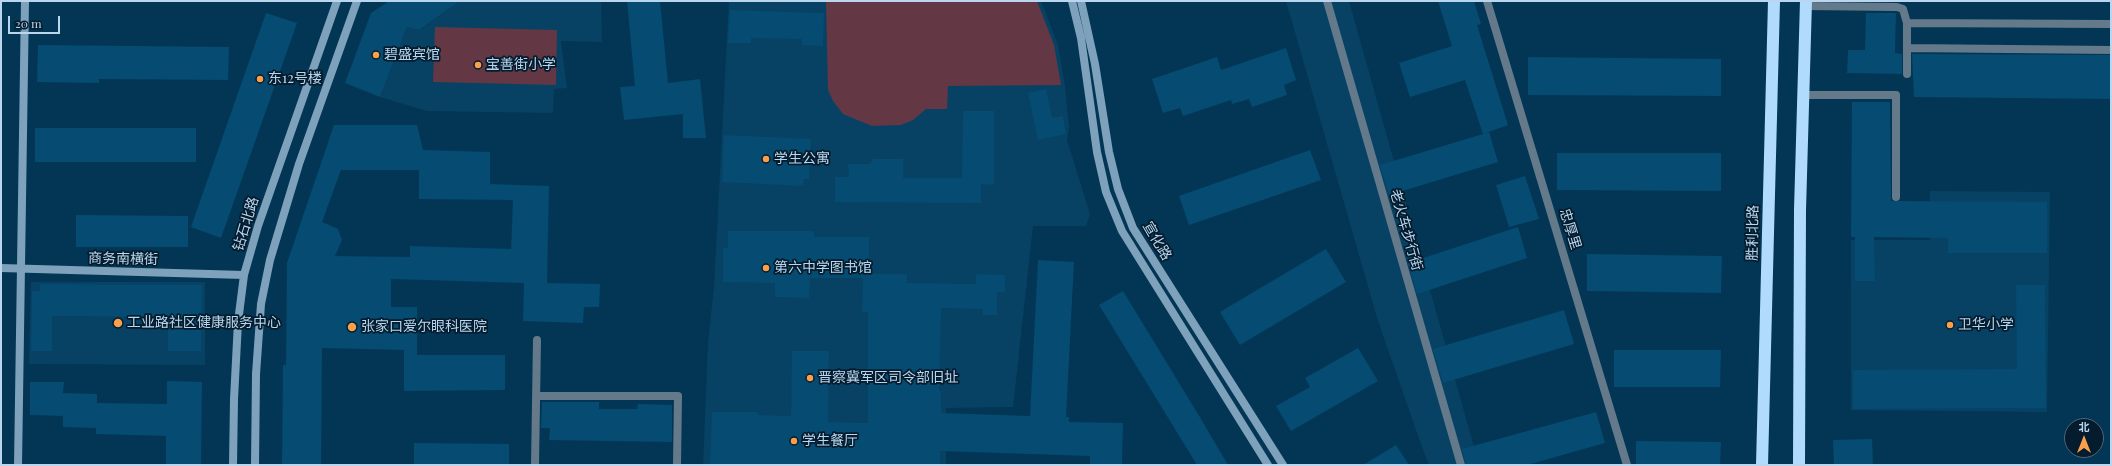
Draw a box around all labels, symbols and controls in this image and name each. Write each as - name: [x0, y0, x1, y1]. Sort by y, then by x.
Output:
- scale bar: [10, 8, 62, 34]
- text: 20 m: [15, 15, 42, 31]
- place label: 碧盛宾馆: [384, 47, 440, 63]
- marker: 碧盛宾馆: [371, 50, 381, 60]
- place label: 宝善街小学: [486, 57, 556, 73]
- marker: 宝善街小学: [473, 60, 483, 70]
- place label: 东12号楼: [268, 71, 322, 87]
- marker: 东12号楼: [255, 74, 265, 84]
- place label: 学生公寓: [774, 151, 830, 167]
- marker: 学生公寓: [761, 154, 771, 164]
- street label: 老火车步行街: [1386, 187, 1426, 273]
- street label: 钻石北路: [230, 195, 262, 253]
- street label: 胜利北路: [1744, 205, 1762, 261]
- street label: 忠厚里: [1556, 206, 1584, 252]
- street label: 宣化路: [1139, 219, 1175, 263]
- street label: 商务南横街: [88, 250, 158, 268]
- place label: 第六中学图书馆: [774, 260, 872, 276]
- marker: 第六中学图书馆: [761, 263, 771, 273]
- place label: 工业路社区健康服务中心: [127, 315, 281, 331]
- marker: 工业路社区健康服务中心: [112, 317, 124, 329]
- place label: 卫华小学: [1958, 317, 2014, 333]
- place label: 张家口爱尔眼科医院: [361, 319, 487, 335]
- marker: 卫华小学: [1945, 320, 1955, 330]
- marker: 张家口爱尔眼科医院: [346, 321, 358, 333]
- place label: 晋察冀军区司令部旧址: [818, 370, 958, 386]
- marker: 晋察冀军区司令部旧址: [805, 373, 815, 383]
- north arrow: [2064, 418, 2104, 458]
- text: 北: [2079, 419, 2090, 434]
- place label: 学生餐厅: [802, 433, 858, 449]
- marker: 学生餐厅: [789, 436, 799, 446]

